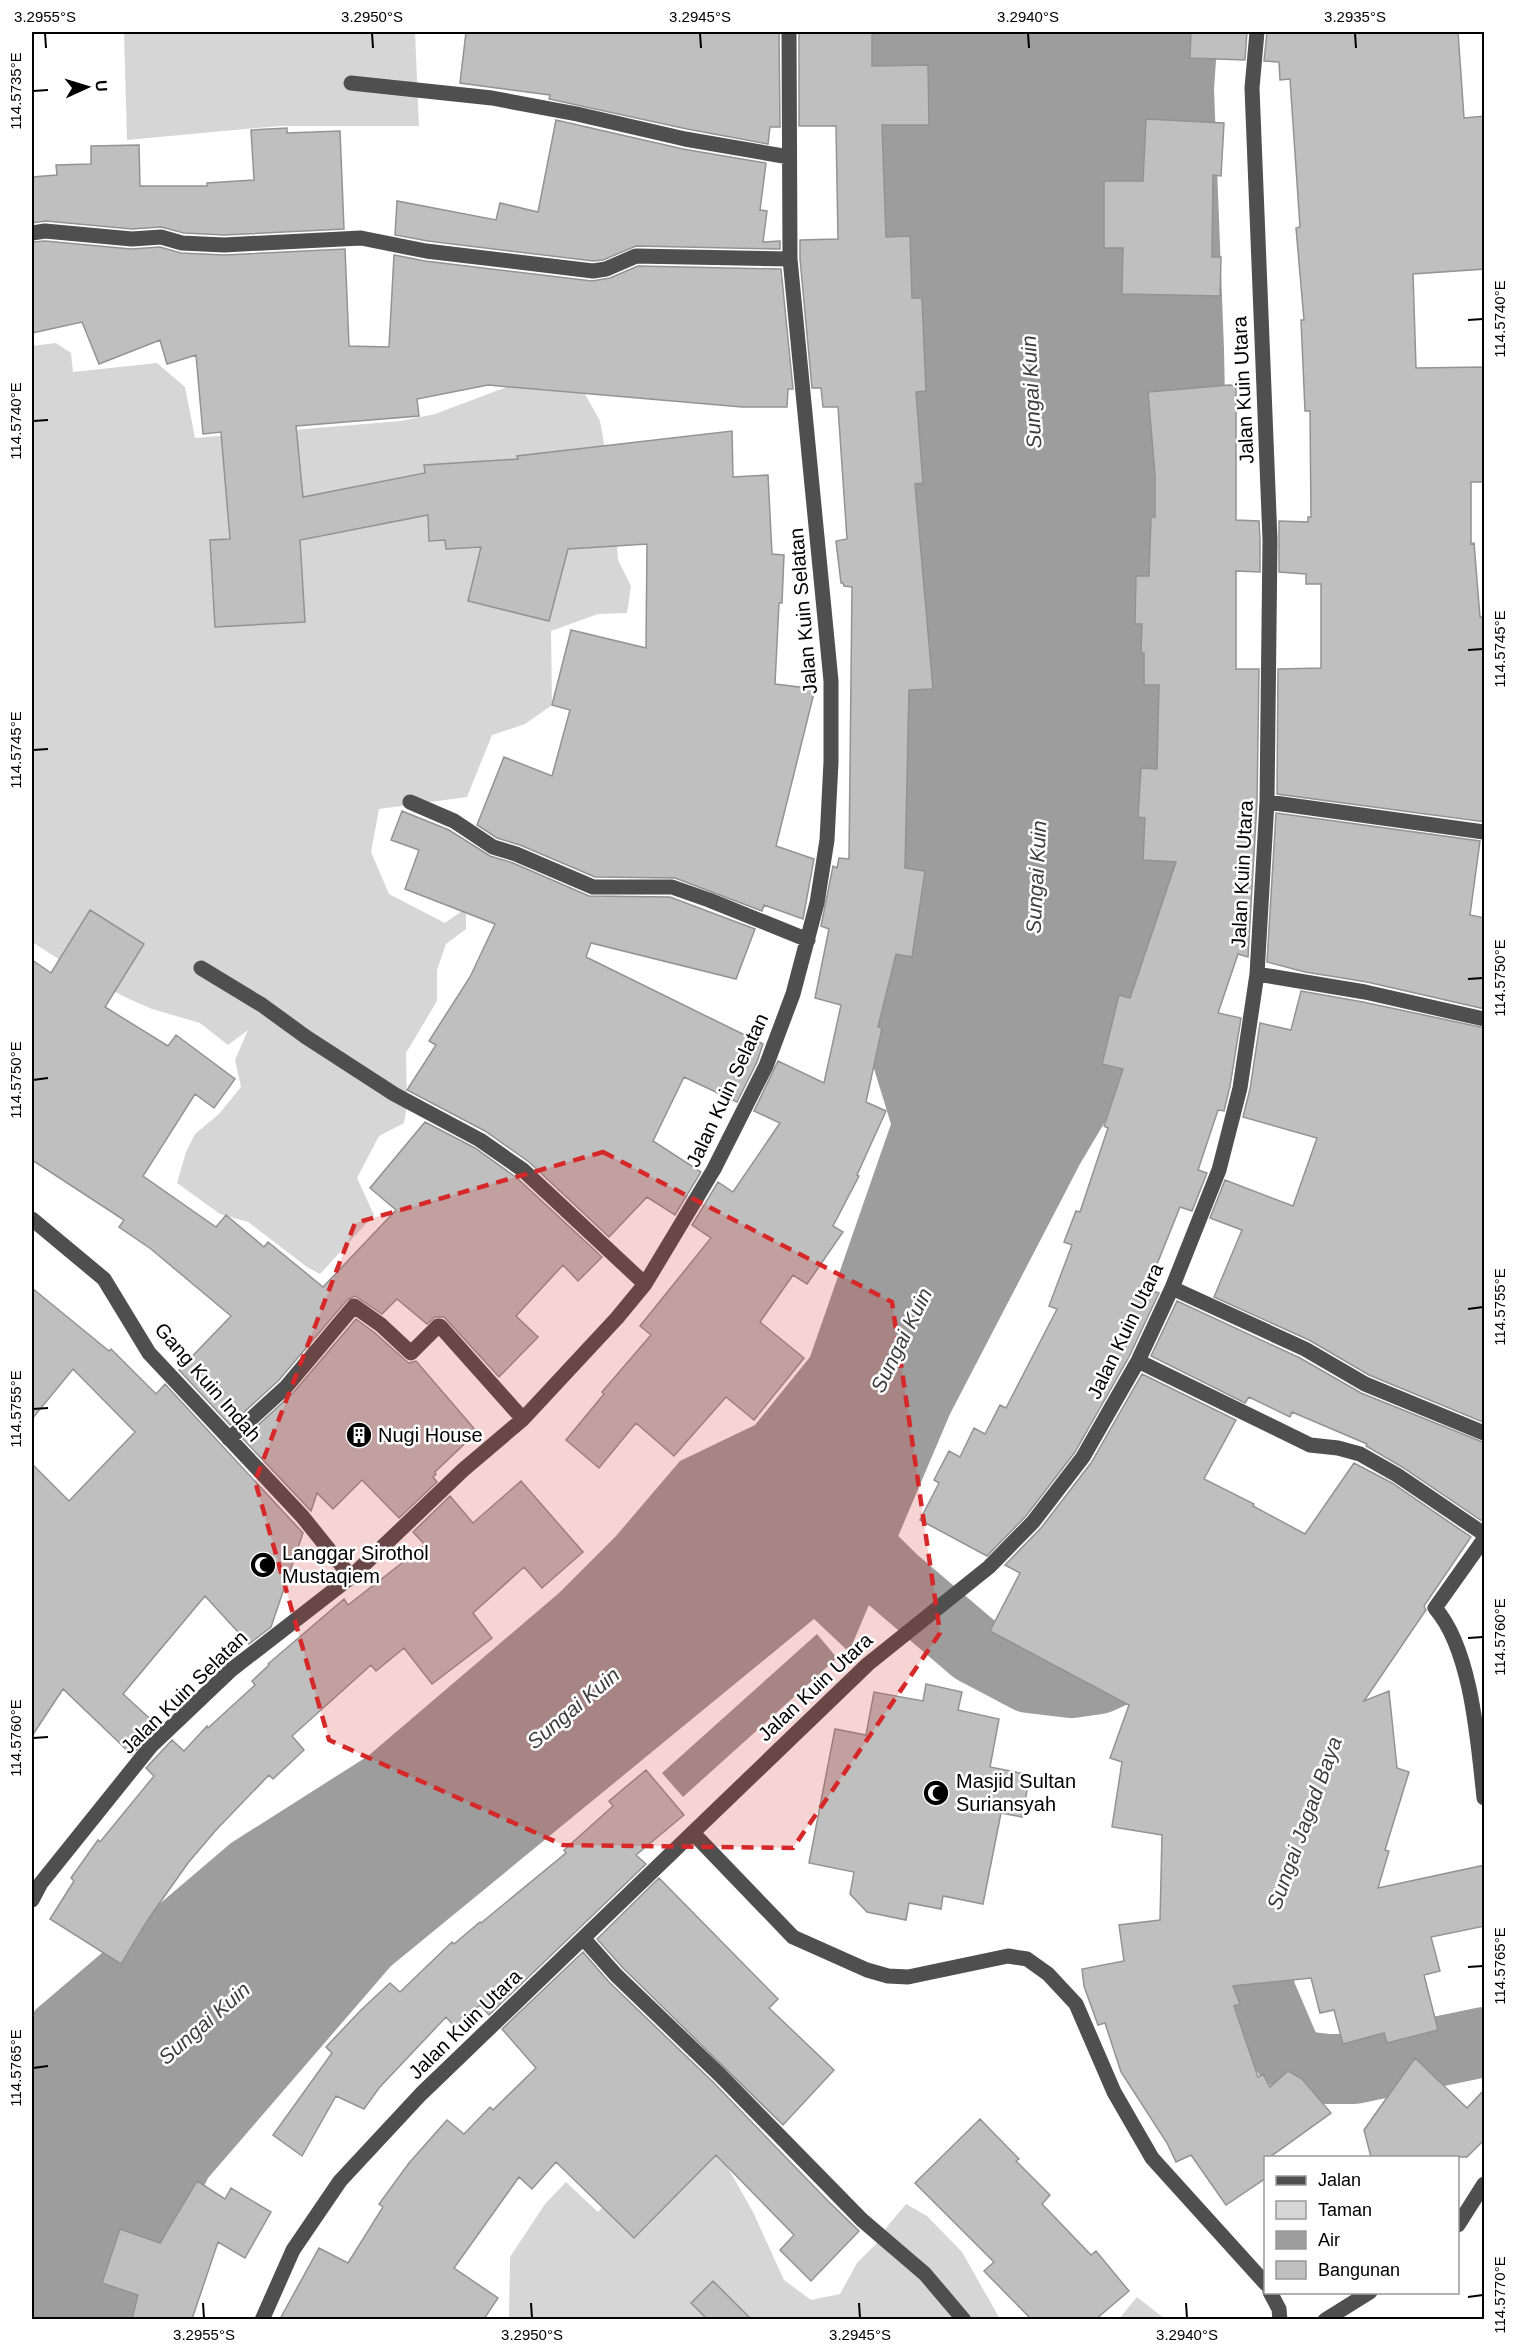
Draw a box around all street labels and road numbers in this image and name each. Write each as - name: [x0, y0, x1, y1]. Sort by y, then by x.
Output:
- street label: Jalan Kuin Utara: [1228, 315, 1258, 464]
- street label: Jalan Kuin Selatan: [785, 527, 821, 695]
- street label: Jalan Kuin Utara: [1227, 799, 1257, 948]
- street label: Jalan Kuin Selatan: [682, 1010, 772, 1170]
- street label: Jalan Kuin Utara: [1083, 1259, 1168, 1402]
- street label: Gang Kuin Indah: [150, 1318, 266, 1446]
- street label: Jalan Kuin Selatan: [116, 1626, 252, 1758]
- street label: Jalan Kuin Utara: [753, 1628, 877, 1745]
- street label: Jalan Kuin Utara: [404, 1964, 526, 2083]

